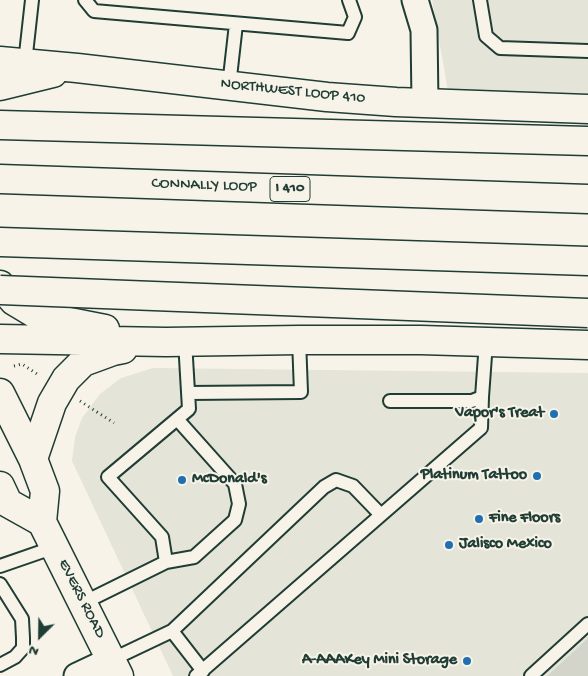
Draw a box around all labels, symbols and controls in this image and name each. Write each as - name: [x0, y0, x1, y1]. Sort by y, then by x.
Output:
- street label: NORTHWEST LOOP 410: [220, 75, 366, 109]
- street label: CONNALLY LOOP: [151, 175, 257, 197]
- road number: I 410: [270, 176, 310, 202]
- place label: Vapor's Treat: [455, 404, 544, 424]
- marker: Vapor's Treat: [548, 408, 560, 420]
- place label: Platinum Tattoo: [421, 466, 527, 486]
- place label: McDonald's: [192, 470, 267, 490]
- marker: Platinum Tattoo: [531, 470, 543, 482]
- marker: McDonald's: [176, 474, 188, 486]
- place label: Fine Floors: [489, 509, 560, 529]
- marker: Fine Floors: [473, 513, 485, 525]
- place label: Jalisco Mexico: [459, 535, 552, 555]
- marker: Jalisco Mexico: [443, 539, 455, 551]
- street label: EVERS ROAD: [53, 556, 109, 642]
- north arrow: [15, 611, 65, 661]
- text: N: [26, 641, 41, 660]
- place label: A-AAAKey Mini Storage: [302, 651, 457, 671]
- marker: A-AAAKey Mini Storage: [461, 655, 473, 667]

